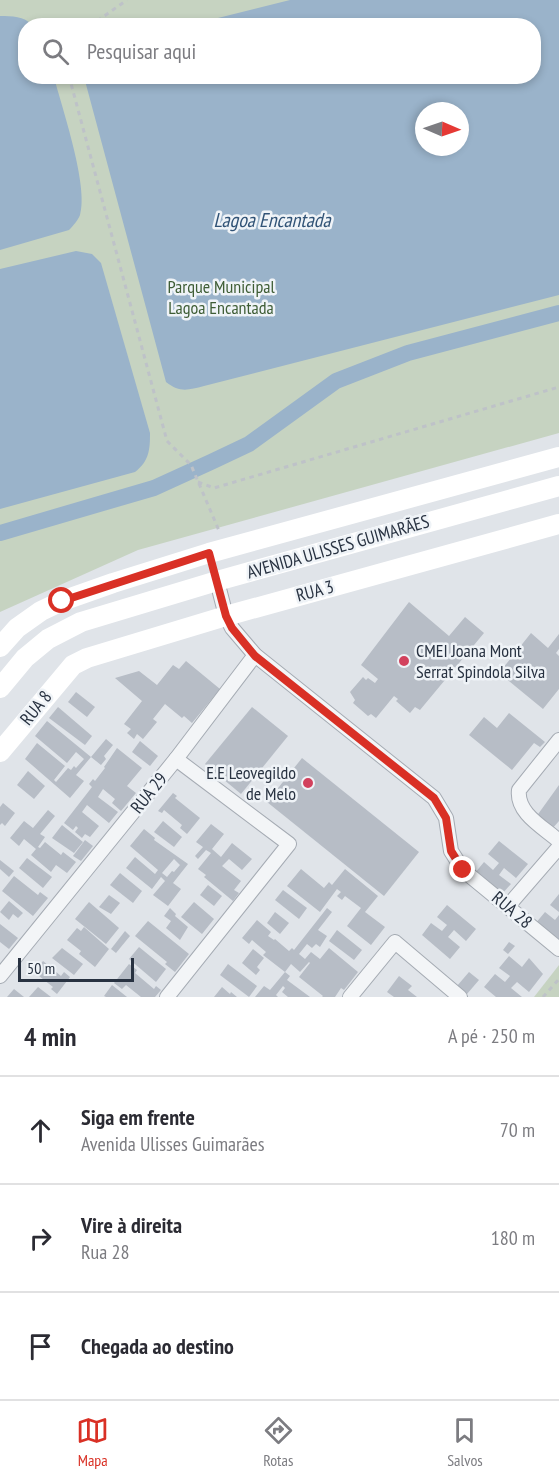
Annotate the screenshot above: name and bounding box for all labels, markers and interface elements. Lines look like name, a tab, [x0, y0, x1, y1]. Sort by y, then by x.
search box	[18, 18, 541, 84]
icon: search	[39, 35, 72, 68]
text: Pesquisar aqui	[87, 37, 196, 65]
north arrow	[415, 102, 469, 156]
water label: Lagoa Encantada	[214, 207, 331, 233]
park label: Parque Municipal Lagoa Encantada	[167, 275, 275, 319]
street label: AVENIDA ULISSES GUIMARÃES	[244, 509, 432, 584]
street label: RUA 3	[294, 575, 336, 607]
route start	[48, 587, 74, 613]
place label: CMEI Joana Mont Serrat Spindola Silva	[416, 639, 545, 683]
marker: CMEI Joana Mont Serrat Spindola Silva	[397, 654, 411, 668]
street label: RUA 8	[15, 686, 56, 730]
place label: E.E Leovegildo de Melo	[206, 761, 296, 805]
street label: RUA 29	[125, 768, 172, 818]
marker: E.E Leovegildo de Melo	[301, 776, 315, 790]
route end	[449, 856, 475, 882]
street label: RUA 28	[487, 886, 537, 933]
scale bar	[18, 955, 134, 982]
text: 50 m	[27, 958, 55, 978]
text: 4 min	[24, 1020, 77, 1053]
text: A pé · 250 m	[448, 1023, 535, 1049]
text: Siga em frente	[81, 1103, 195, 1131]
icon: ahead	[24, 1114, 57, 1147]
text: 70 m	[500, 1117, 535, 1143]
text: Avenida Ulisses Guimarães	[81, 1131, 264, 1157]
text: Vire à direita	[81, 1211, 182, 1239]
icon: right	[24, 1222, 57, 1255]
text: 180 m	[491, 1225, 535, 1251]
text: Rua 28	[81, 1239, 130, 1265]
icon: arrive	[24, 1330, 57, 1363]
text: Chegada ao destino	[81, 1332, 234, 1360]
tab: Mapa	[76, 1414, 109, 1470]
tab: Rotas	[262, 1414, 295, 1470]
tab: Salvos	[447, 1414, 483, 1470]

